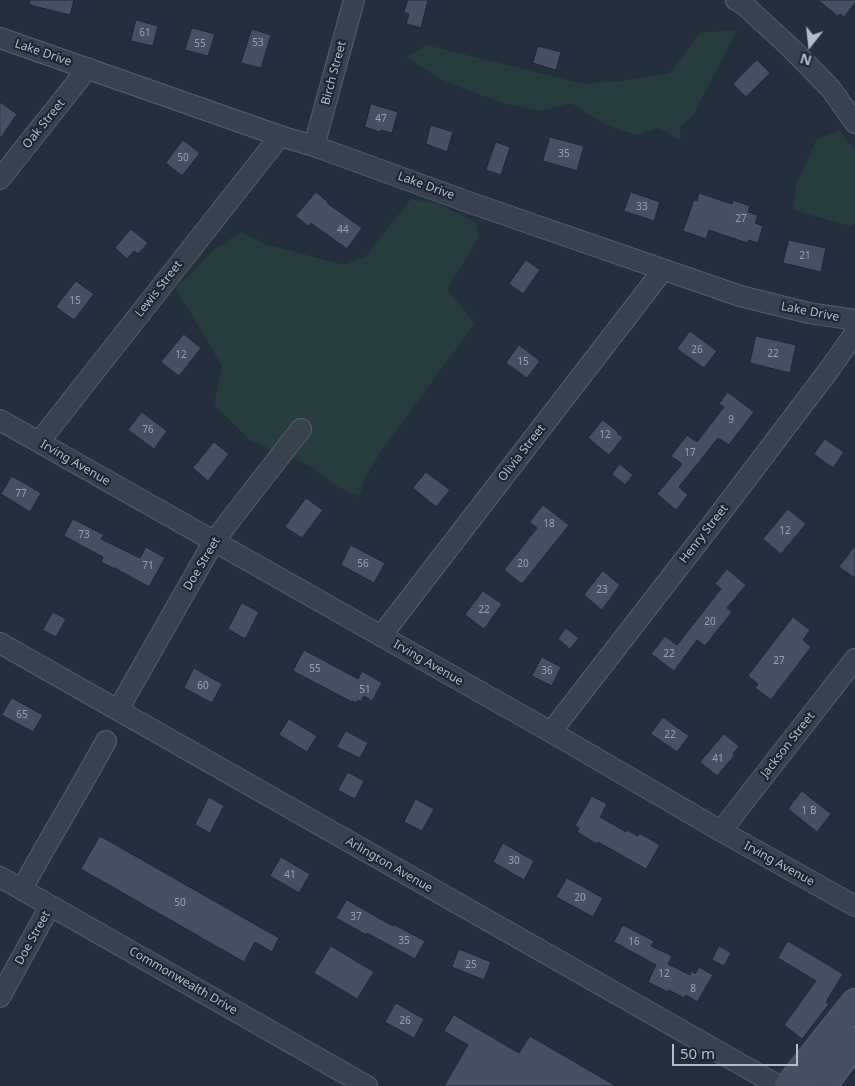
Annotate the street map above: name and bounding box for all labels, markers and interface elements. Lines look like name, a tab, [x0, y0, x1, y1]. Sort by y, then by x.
north arrow	[785, 20, 835, 70]
house number: 61	[139, 27, 151, 39]
street label: Lake Drive	[13, 37, 73, 69]
house number: 53	[252, 37, 264, 49]
house number: 55	[194, 38, 206, 50]
street label: Birch Street	[319, 40, 349, 106]
text: N	[798, 49, 814, 71]
street label: Oak Street	[20, 96, 68, 152]
house number: 47	[375, 113, 387, 125]
house number: 35	[558, 148, 570, 160]
house number: 50	[177, 152, 189, 164]
street label: Lake Drive	[396, 169, 456, 203]
house number: 33	[636, 201, 648, 213]
house number: 27	[735, 213, 747, 225]
house number: 44	[337, 224, 349, 236]
house number: 21	[799, 250, 811, 262]
street label: Lewis Street	[132, 258, 186, 320]
house number: 15	[69, 295, 81, 307]
street label: Lake Drive	[780, 299, 840, 325]
house number: 26	[691, 344, 703, 356]
house number: 22	[767, 348, 779, 360]
house number: 12	[175, 349, 187, 361]
house number: 15	[517, 356, 529, 368]
house number: 9	[728, 414, 734, 426]
street label: Olivia Street	[495, 422, 549, 484]
house number: 76	[142, 424, 154, 436]
house number: 12	[599, 429, 611, 441]
street label: Irving Avenue	[38, 437, 112, 489]
house number: 17	[684, 447, 696, 459]
house number: 77	[15, 488, 27, 500]
street label: Henry Street	[677, 502, 731, 566]
house number: 18	[543, 518, 555, 530]
house number: 12	[779, 525, 791, 537]
house number: 73	[78, 529, 90, 541]
street label: Doe Street	[181, 535, 223, 593]
house number: 56	[357, 558, 369, 570]
house number: 20	[517, 558, 529, 570]
house number: 71	[142, 560, 154, 572]
house number: 23	[596, 584, 608, 596]
house number: 22	[478, 604, 490, 616]
house number: 20	[704, 616, 716, 628]
street label: Irving Avenue	[391, 637, 465, 689]
house number: 22	[663, 648, 675, 660]
house number: 27	[773, 655, 785, 667]
house number: 55	[309, 663, 321, 675]
house number: 36	[541, 665, 553, 677]
house number: 60	[197, 680, 209, 692]
house number: 51	[359, 684, 371, 696]
house number: 65	[16, 709, 28, 721]
street label: Jackson Street	[758, 709, 818, 781]
house number: 22	[664, 729, 676, 741]
house number: 41	[712, 753, 724, 765]
house number: 1 B	[802, 805, 816, 817]
street label: Arlington Avenue	[343, 834, 435, 896]
street label: Irving Avenue	[741, 839, 817, 889]
house number: 30	[508, 855, 520, 867]
house number: 41	[284, 869, 296, 881]
house number: 20	[574, 892, 586, 904]
house number: 50	[174, 897, 186, 909]
street label: Doe Street	[12, 909, 54, 967]
house number: 37	[350, 911, 362, 923]
house number: 35	[398, 935, 410, 947]
house number: 16	[628, 936, 640, 948]
street label: Commonwealth Drive	[126, 944, 240, 1018]
house number: 25	[465, 959, 477, 971]
house number: 12	[658, 968, 670, 980]
house number: 8	[690, 983, 696, 995]
house number: 26	[399, 1015, 411, 1027]
scale bar	[675, 1034, 801, 1066]
text: 50 m	[680, 1043, 715, 1063]

